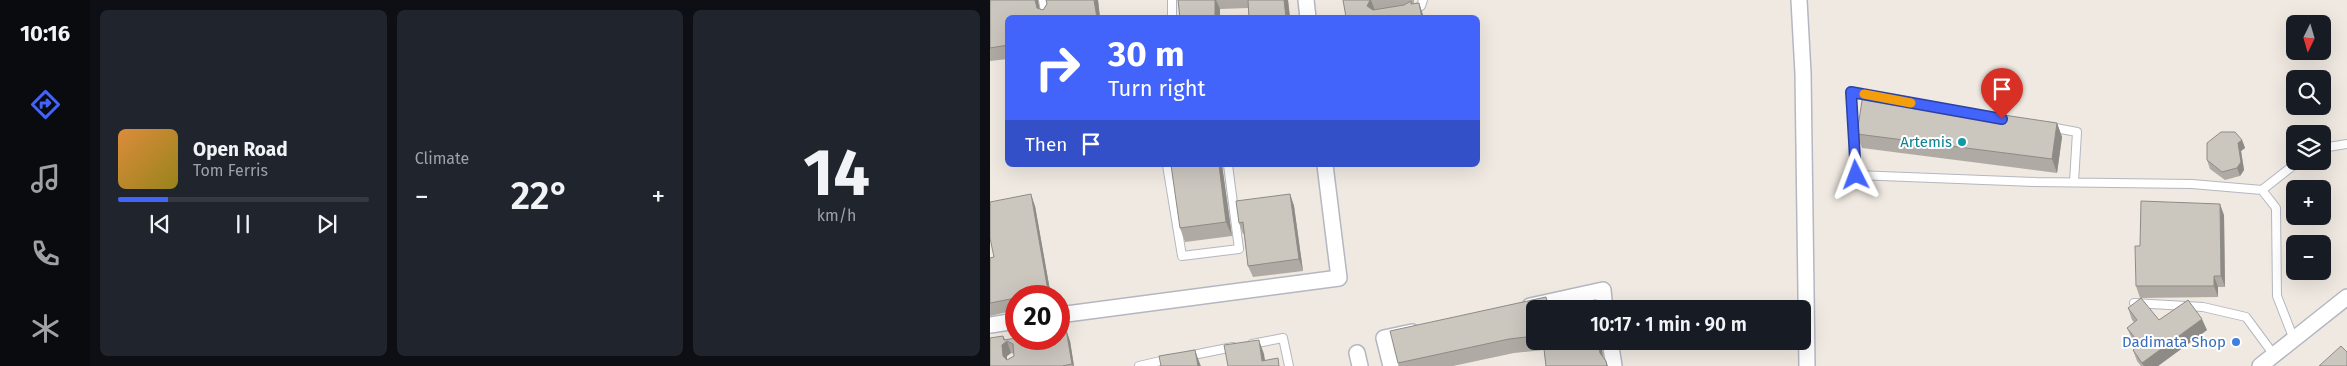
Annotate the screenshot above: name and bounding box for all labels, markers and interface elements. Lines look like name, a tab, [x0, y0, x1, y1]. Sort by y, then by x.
north arrow	[2286, 15, 2331, 60]
map controls	[2286, 15, 2331, 280]
text: 10:16	[20, 20, 70, 47]
text: 30 m	[1108, 33, 1185, 75]
icon: right	[1025, 35, 1090, 100]
pin	[1981, 68, 2023, 119]
button: search	[2286, 70, 2331, 115]
text: Turn right	[1108, 75, 1205, 102]
icon: arrive	[1988, 75, 2016, 103]
icon: directions	[28, 87, 63, 122]
button: layers	[2286, 125, 2331, 170]
icon: arrive	[1077, 130, 1105, 158]
text: Then	[1025, 133, 1067, 156]
place label: Artemis	[1900, 133, 1952, 151]
text: 14	[803, 134, 870, 212]
marker: Artemis	[1956, 136, 1968, 148]
text: Open Road	[193, 138, 288, 161]
position arrow	[1829, 148, 1881, 200]
text: Climate	[415, 149, 469, 168]
icon: music	[28, 161, 63, 196]
text: Tom Ferris	[193, 161, 268, 180]
text: 22°	[511, 173, 569, 219]
text: −	[415, 180, 429, 213]
text: +	[651, 180, 665, 213]
button: +	[2286, 180, 2331, 225]
text: km/h	[817, 206, 856, 225]
icon: previous	[146, 210, 174, 238]
icon: pause	[229, 210, 257, 238]
icon: next	[313, 210, 341, 238]
button: −	[2286, 235, 2331, 280]
icon: phone	[28, 236, 63, 271]
speed limit sign: 20	[1005, 285, 1070, 350]
icon: climate	[28, 311, 63, 346]
text: 10:17 · 1 min · 90 m	[1590, 313, 1747, 336]
place label: Dadimata Shop	[2122, 333, 2226, 351]
marker: Dadimata Shop	[2230, 336, 2242, 348]

